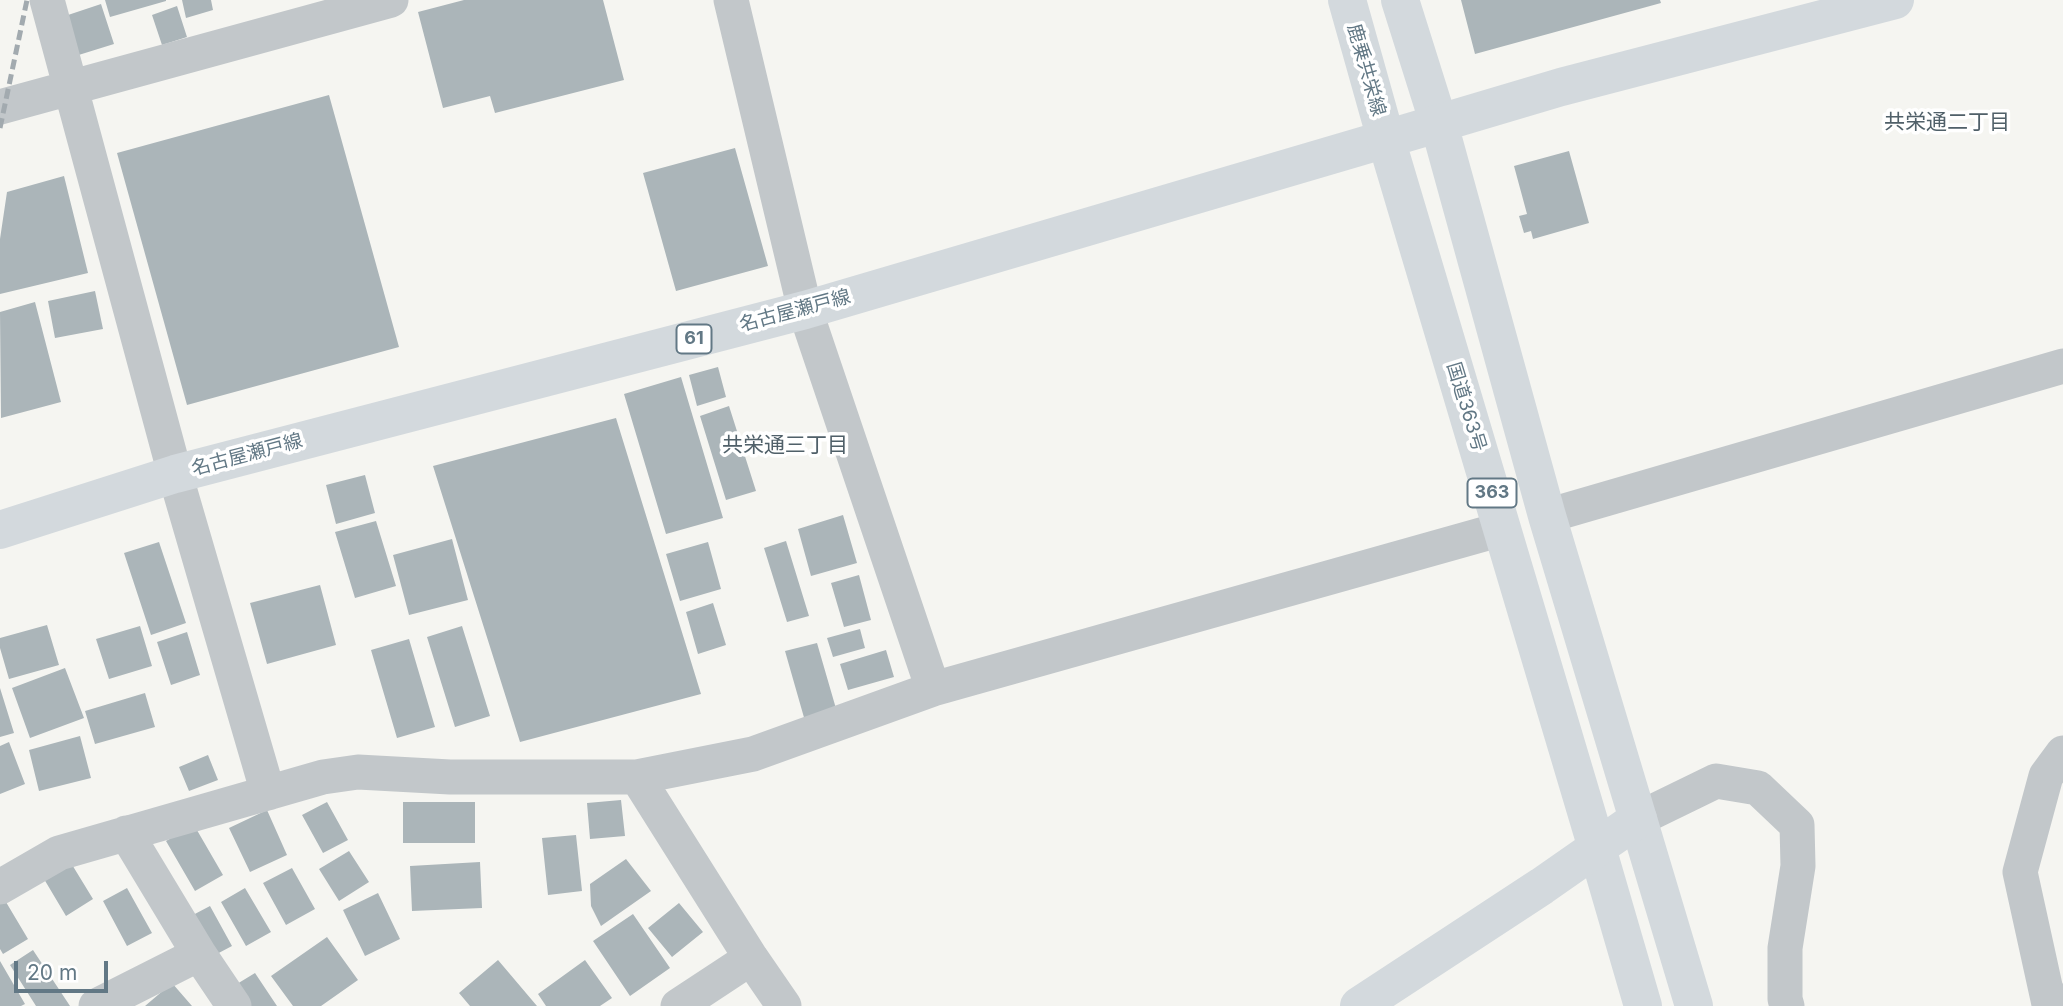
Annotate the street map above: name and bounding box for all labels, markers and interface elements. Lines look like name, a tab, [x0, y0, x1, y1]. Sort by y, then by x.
street label: 鹿乗共栄線	[1342, 21, 1390, 119]
district label: 共栄通二丁目	[1884, 110, 2010, 136]
street label: 名古屋瀬戸線	[737, 285, 853, 337]
road number: 61	[676, 324, 712, 354]
street label: 国道363号	[1442, 360, 1490, 454]
street label: 名古屋瀬戸線	[189, 429, 305, 481]
district label: 共栄通三丁目	[722, 433, 848, 459]
road number: 363	[1468, 478, 1516, 508]
scale bar	[18, 946, 112, 990]
text: 20 m	[27, 960, 77, 985]

